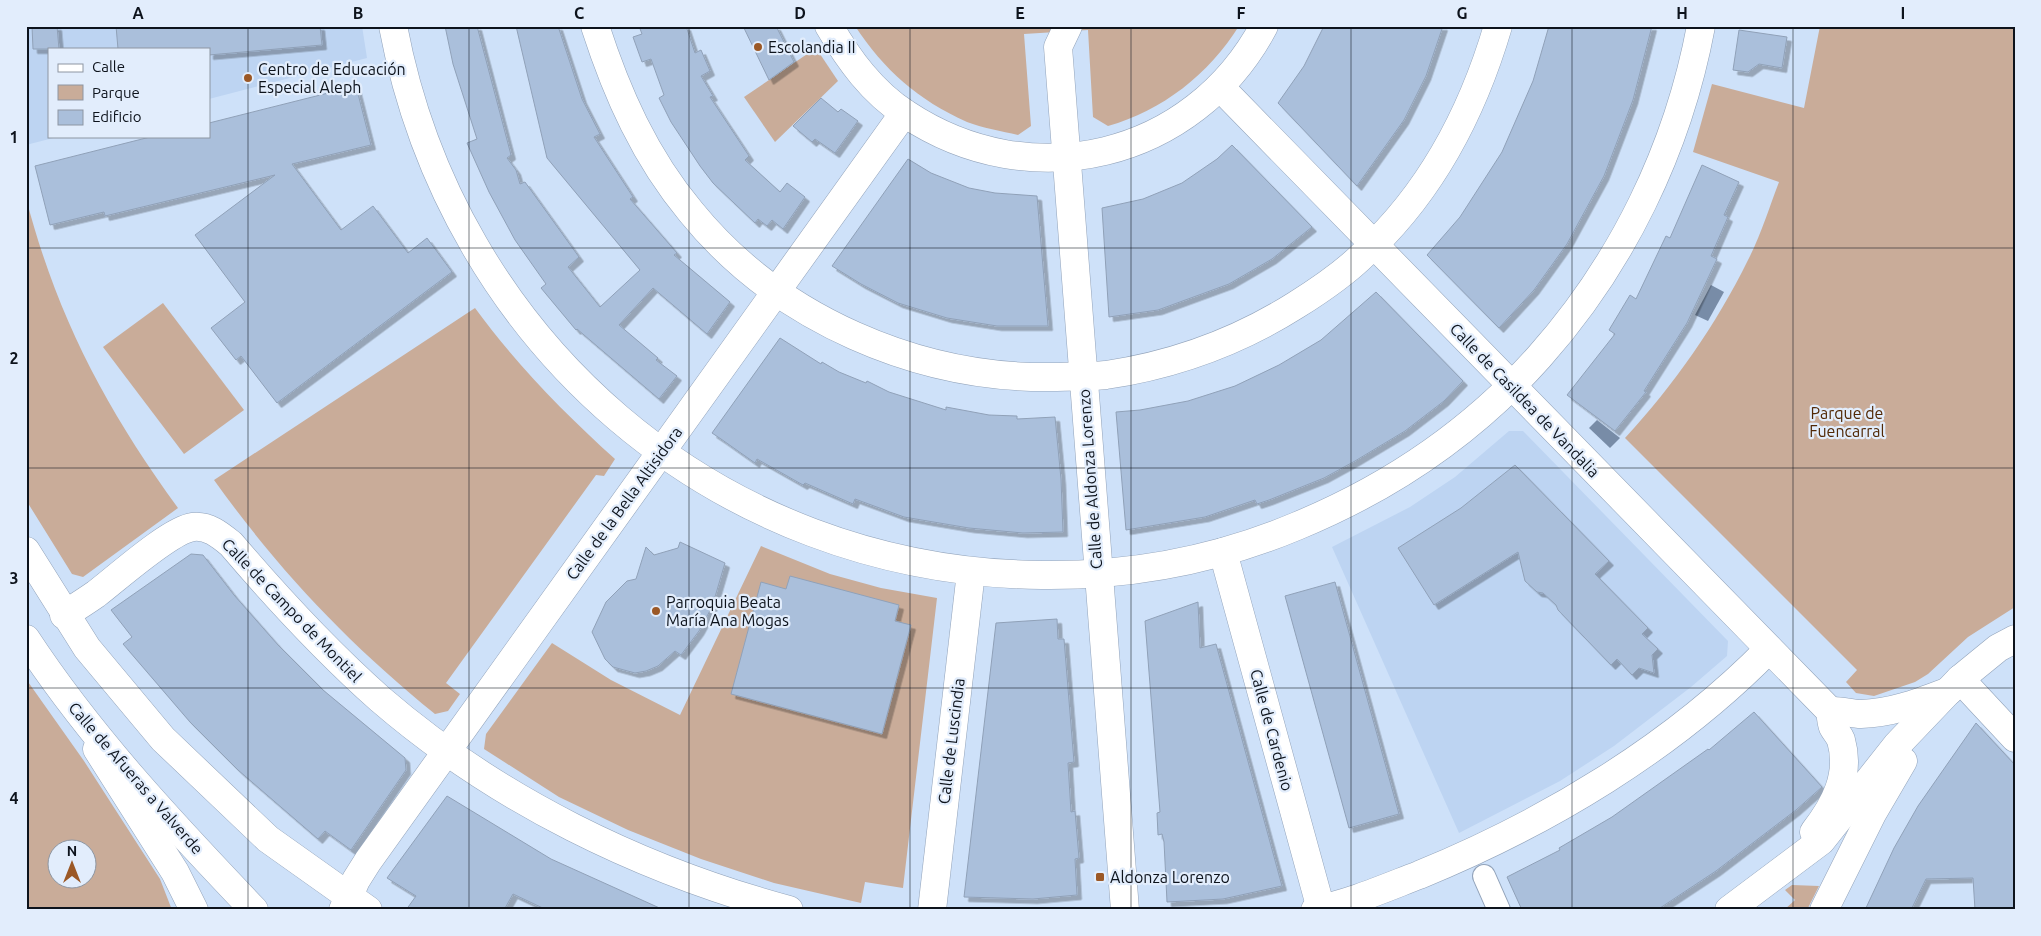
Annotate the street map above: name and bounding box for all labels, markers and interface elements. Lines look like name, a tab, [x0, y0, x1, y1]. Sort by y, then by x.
text: A	[132, 4, 144, 22]
text: B	[353, 4, 363, 22]
text: C	[574, 4, 584, 22]
text: D	[794, 4, 806, 22]
text: E	[1015, 4, 1025, 22]
text: F	[1237, 4, 1246, 22]
text: G	[1456, 4, 1468, 22]
text: H	[1676, 4, 1688, 22]
text: I	[1901, 4, 1905, 22]
place label: Escolandia II	[768, 38, 856, 56]
marker: Escolandia II	[752, 41, 764, 53]
legend	[48, 48, 210, 138]
text: Calle	[92, 58, 125, 75]
place label: Centro de Educación Especial Aleph	[258, 60, 406, 96]
marker: Centro de Educación Especial Aleph	[242, 72, 254, 84]
text: Parque	[92, 84, 140, 101]
text: Edificio	[92, 108, 141, 125]
text: 1	[9, 128, 19, 146]
street label: Calle de Casildea de Vandalia	[1447, 319, 1603, 481]
text: 2	[9, 349, 19, 367]
street label: Calle de Aldonza Lorenzo	[1075, 388, 1105, 570]
park label: Parque de Fuencarral	[1809, 404, 1885, 440]
street label: Calle de la Bella Altisidora	[562, 423, 686, 583]
street label: Calle de Campo de Montiel	[219, 535, 365, 685]
text: 3	[9, 569, 19, 587]
place label: Parroquia Beata María Ana Mogas	[666, 593, 789, 629]
marker: Parroquia Beata María Ana Mogas	[650, 605, 662, 617]
street label: Calle de Cardenio	[1247, 667, 1297, 793]
street label: Calle de Luscindia	[934, 677, 968, 805]
street label: Calle de Afueras a Valverde	[65, 698, 207, 858]
text: 4	[9, 789, 19, 807]
north arrow	[48, 838, 98, 888]
text: N	[67, 843, 77, 859]
place label: Aldonza Lorenzo	[1110, 868, 1230, 886]
marker: Aldonza Lorenzo	[1094, 871, 1106, 883]

